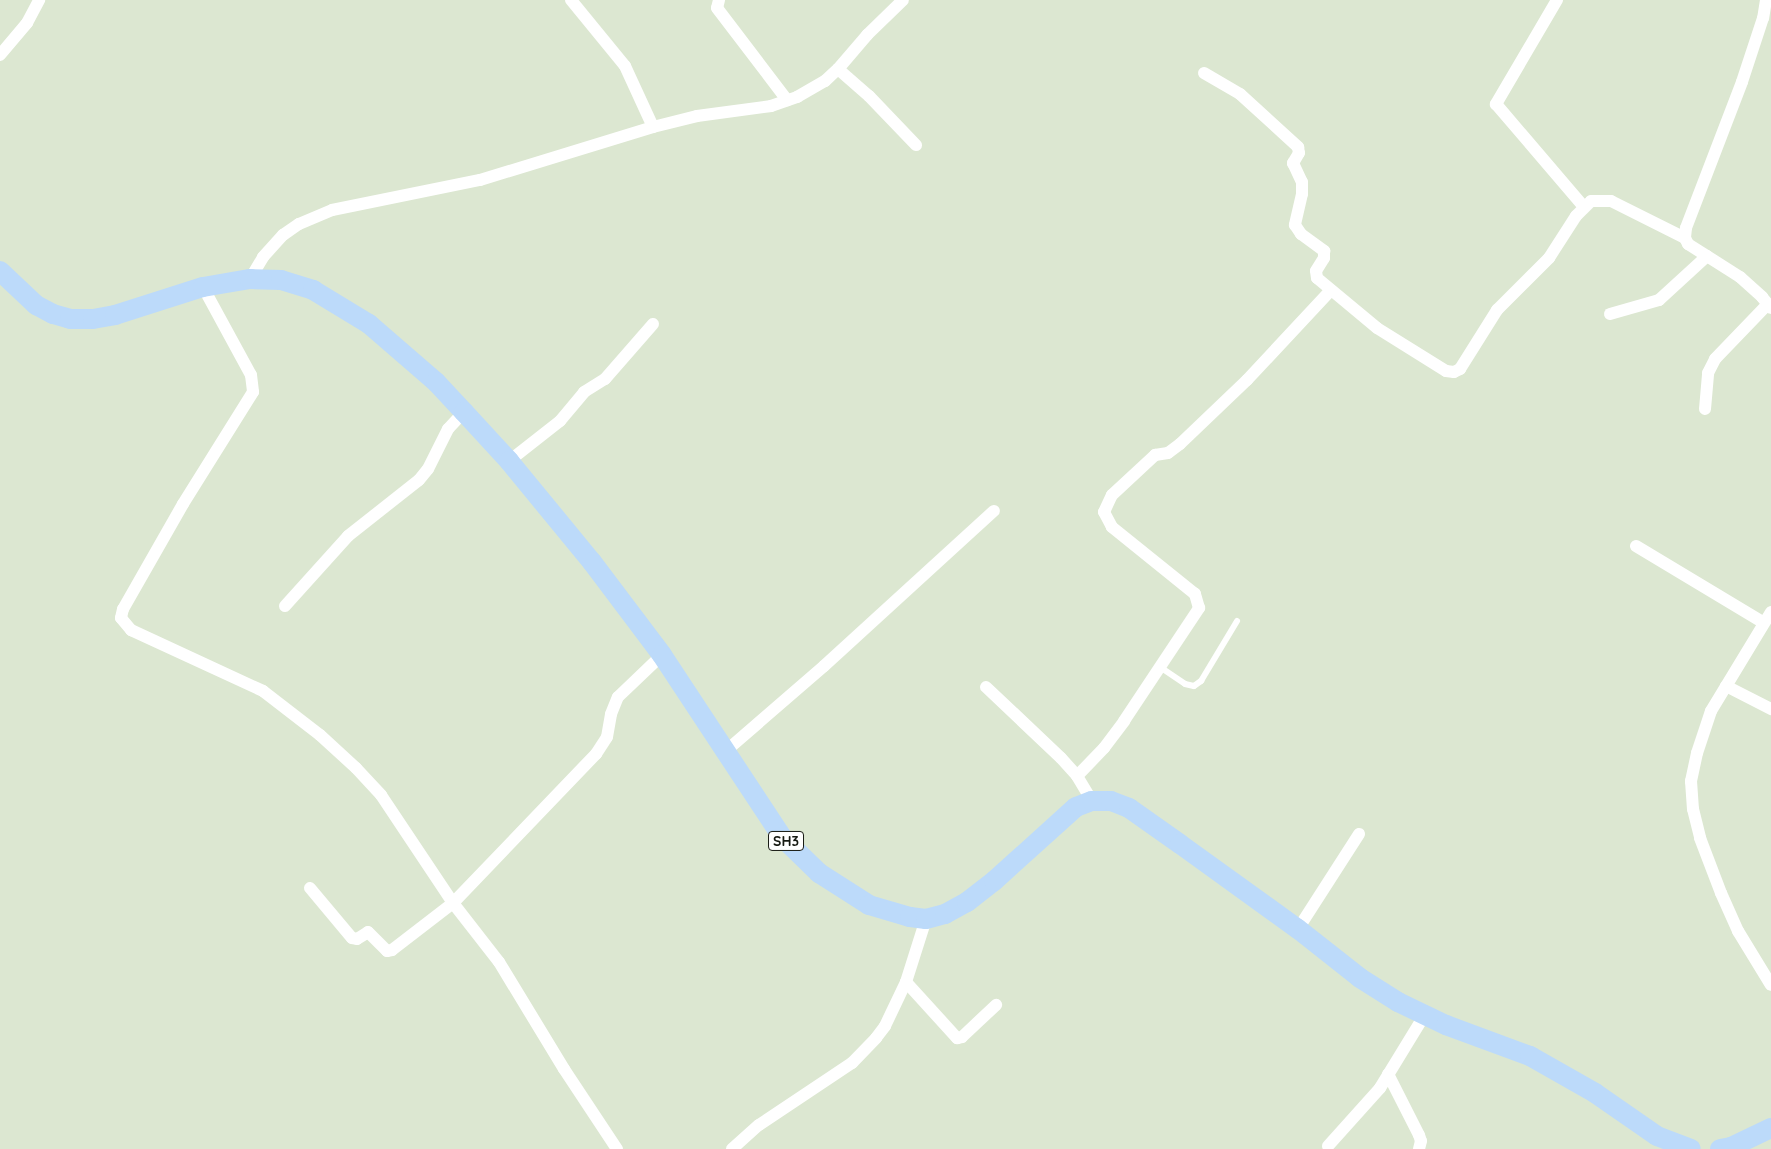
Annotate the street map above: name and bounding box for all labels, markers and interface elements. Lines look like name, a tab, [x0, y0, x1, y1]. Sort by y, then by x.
road number: SH3	[767, 829, 805, 852]

